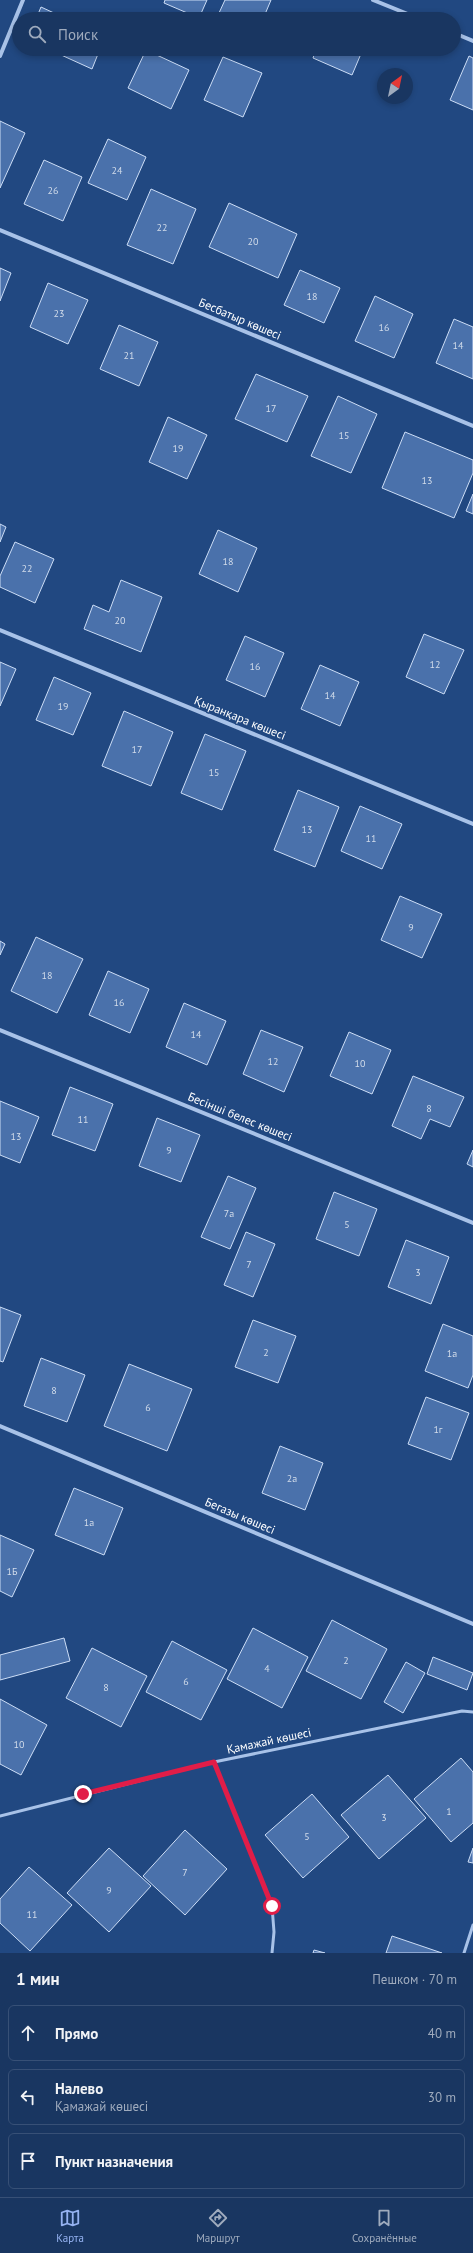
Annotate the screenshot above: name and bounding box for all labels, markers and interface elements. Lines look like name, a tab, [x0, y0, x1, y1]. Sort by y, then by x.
search box	[12, 12, 461, 56]
icon: search	[26, 23, 48, 45]
text: Поиск	[58, 25, 98, 44]
north arrow	[377, 68, 413, 104]
house number: 24	[112, 164, 123, 177]
house number: 26	[48, 184, 58, 197]
house number: 22	[157, 221, 167, 234]
house number: 20	[248, 235, 259, 248]
house number: 18	[307, 290, 317, 303]
street label: Бесбатыр көшесі	[197, 294, 284, 343]
house number: 23	[54, 307, 64, 320]
house number: 16	[379, 321, 389, 334]
house number: 14	[453, 339, 464, 352]
house number: 21	[124, 349, 134, 362]
house number: 17	[266, 402, 276, 415]
house number: 15	[339, 429, 349, 442]
house number: 19	[173, 442, 183, 455]
house number: 13	[422, 474, 432, 487]
house number: 18	[223, 555, 233, 568]
house number: 22	[22, 562, 32, 575]
house number: 20	[115, 614, 126, 627]
house number: 12	[430, 658, 440, 671]
house number: 16	[250, 660, 260, 673]
house number: 14	[325, 689, 336, 702]
street label: Қыранқара көшесі	[192, 692, 288, 743]
house number: 19	[58, 700, 68, 713]
house number: 17	[132, 743, 142, 756]
house number: 15	[209, 766, 219, 779]
house number: 13	[302, 823, 312, 836]
house number: 11	[366, 832, 376, 845]
house number: 9	[408, 921, 414, 934]
house number: 18	[42, 969, 52, 982]
house number: 16	[114, 996, 124, 1009]
house number: 14	[191, 1028, 202, 1041]
house number: 12	[268, 1055, 278, 1068]
house number: 10	[355, 1057, 366, 1070]
street label: Бесінші белес көшесі	[186, 1089, 295, 1144]
house number: 8	[426, 1102, 432, 1115]
house number: 11	[78, 1113, 88, 1126]
house number: 13	[11, 1130, 21, 1143]
house number: 9	[166, 1144, 172, 1157]
house number: 7а	[224, 1207, 234, 1220]
house number: 5	[344, 1218, 350, 1231]
house number: 7	[246, 1258, 252, 1271]
house number: 3	[415, 1266, 421, 1279]
house number: 2	[263, 1346, 269, 1359]
house number: 1а	[447, 1347, 457, 1360]
house number: 8	[51, 1384, 57, 1397]
house number: 6	[145, 1401, 151, 1414]
house number: 1г	[433, 1423, 443, 1436]
house number: 2а	[287, 1472, 297, 1485]
street label: Бегазы көшесі	[203, 1494, 278, 1537]
house number: 1а	[84, 1516, 94, 1529]
house number: 1Б	[7, 1565, 18, 1578]
house number: 2	[343, 1654, 349, 1667]
house number: 4	[264, 1662, 270, 1675]
house number: 6	[183, 1675, 189, 1688]
house number: 8	[103, 1681, 109, 1694]
street label: Қамажай көшесі	[225, 1724, 313, 1757]
house number: 10	[14, 1738, 25, 1751]
route end	[74, 1785, 92, 1803]
house number: 1	[446, 1805, 452, 1818]
house number: 3	[381, 1811, 387, 1824]
house number: 5	[304, 1830, 310, 1843]
house number: 7	[182, 1866, 188, 1879]
house number: 9	[106, 1884, 112, 1897]
route start	[263, 1897, 281, 1915]
house number: 11	[27, 1908, 37, 1921]
text: 1 мин	[16, 1968, 60, 1990]
text: Пешком · 70 m	[372, 1971, 457, 1988]
icon: ahead	[17, 2022, 39, 2044]
text: Прямо	[55, 2024, 98, 2043]
text: 40 m	[428, 2025, 456, 2042]
text: Налево	[55, 2079, 103, 2098]
icon: left	[17, 2086, 39, 2108]
text: 30 m	[428, 2089, 456, 2106]
text: Қамажай көшесі	[55, 2098, 148, 2115]
icon: arrive	[17, 2150, 39, 2172]
text: Пункт назначения	[55, 2152, 173, 2171]
tab: Карта	[56, 2207, 84, 2245]
tab: Маршрут	[196, 2207, 240, 2245]
tab: Сохранённые	[352, 2207, 417, 2245]

